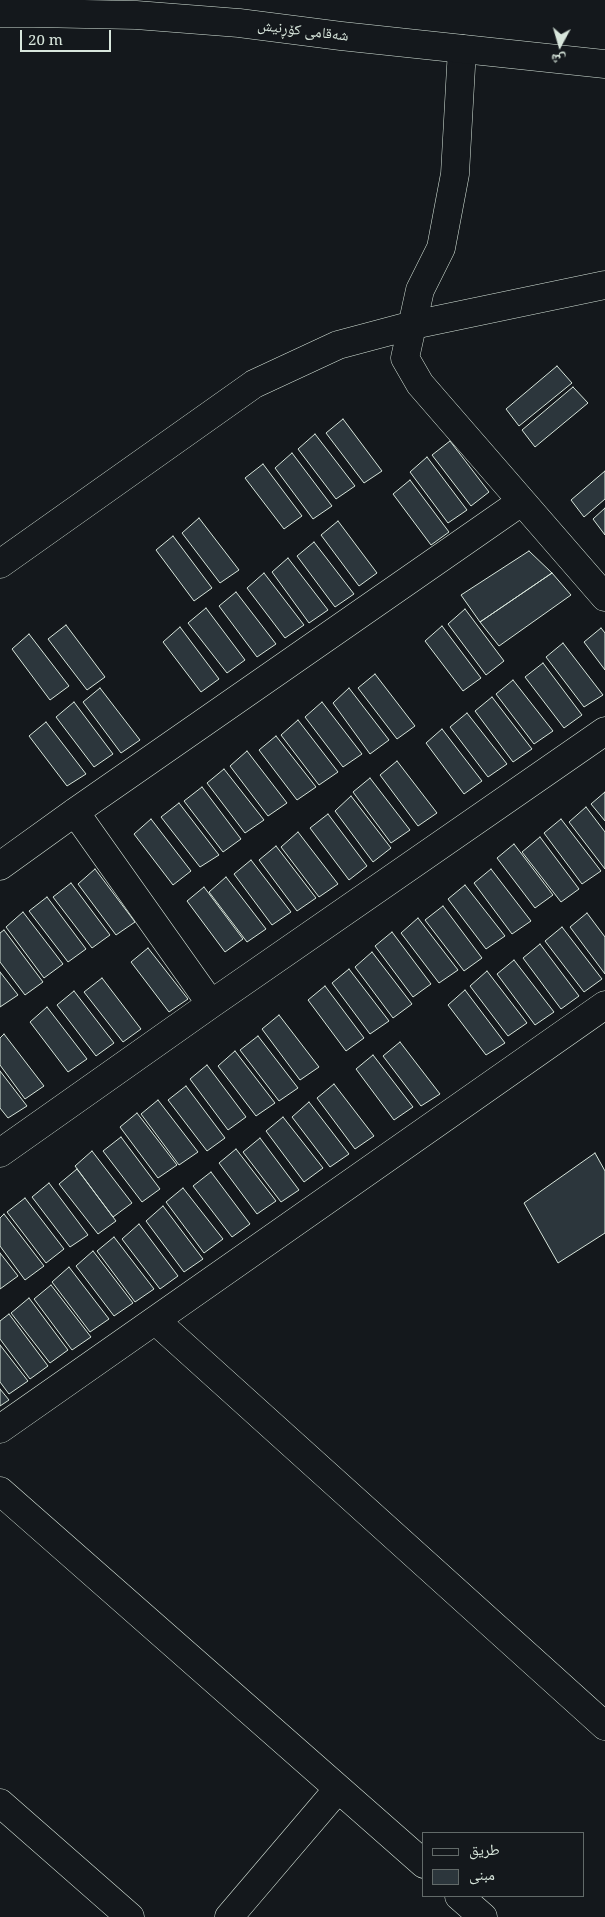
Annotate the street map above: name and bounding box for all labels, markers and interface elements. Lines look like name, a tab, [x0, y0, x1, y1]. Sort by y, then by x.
street label: شەقامی کۆڕنیش	[256, 16, 350, 46]
scale bar	[22, 20, 114, 52]
north arrow	[535, 20, 585, 70]
text: 20 m	[28, 29, 63, 49]
text: ش	[550, 50, 567, 71]
legend	[422, 1832, 585, 1897]
text: طريق	[469, 1839, 500, 1859]
text: مبنى	[469, 1864, 495, 1884]

